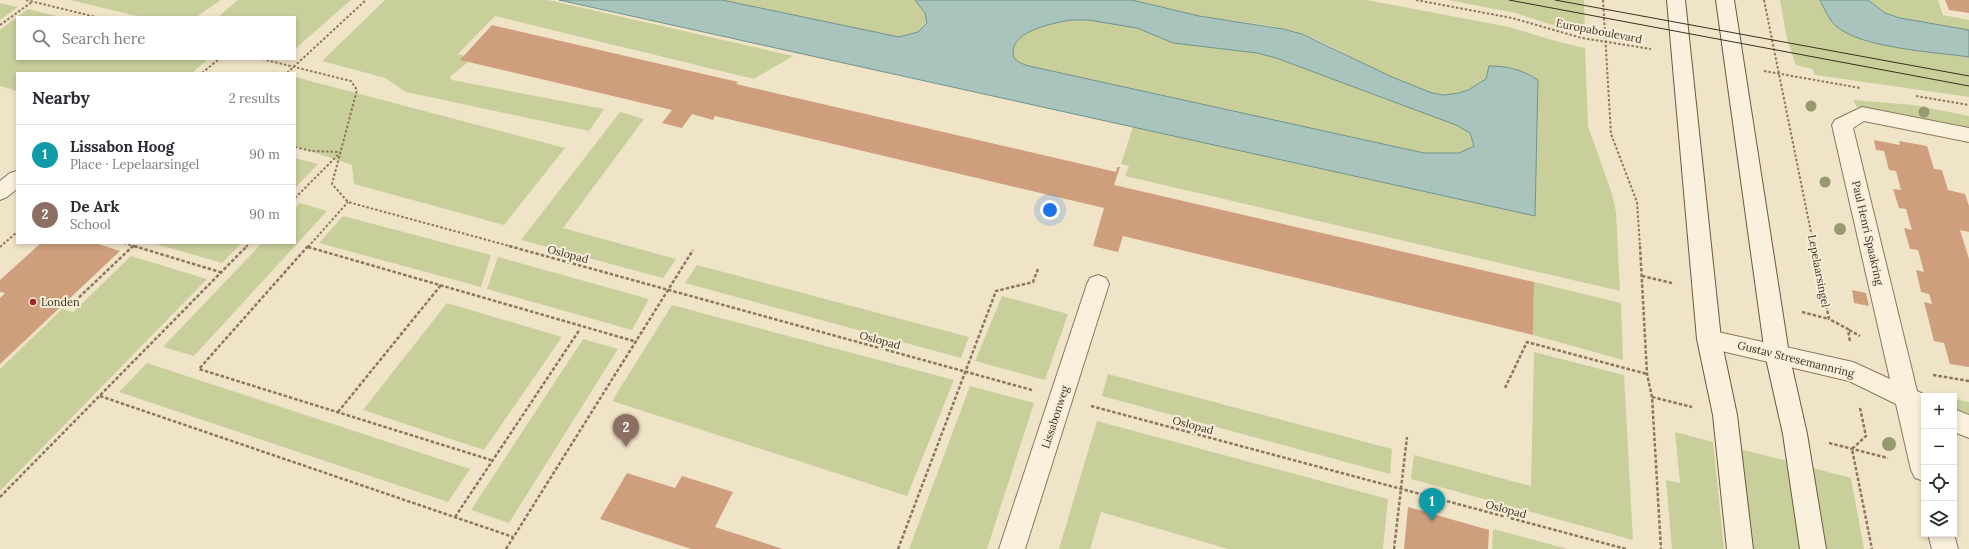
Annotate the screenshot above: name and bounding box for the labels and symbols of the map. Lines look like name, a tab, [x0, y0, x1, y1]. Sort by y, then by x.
street label: Europaboulevard	[1555, 16, 1644, 46]
street label: Paul Henri Spaakring	[1849, 179, 1887, 288]
your location	[1040, 200, 1060, 220]
street label: Lepelaarsingel	[1805, 233, 1833, 309]
street label: Oslopad	[546, 242, 591, 266]
place label: Londen	[41, 295, 80, 309]
marker: Londen	[28, 297, 38, 307]
street label: Oslopad	[858, 328, 903, 352]
street label: Gustav Stresemannring	[1736, 338, 1857, 381]
street label: Lissabonweg	[1038, 383, 1072, 450]
street label: Oslopad	[1171, 413, 1216, 437]
pin: 2	[613, 414, 639, 447]
pin: 1	[1419, 488, 1445, 521]
street label: Oslopad	[1484, 497, 1529, 521]

